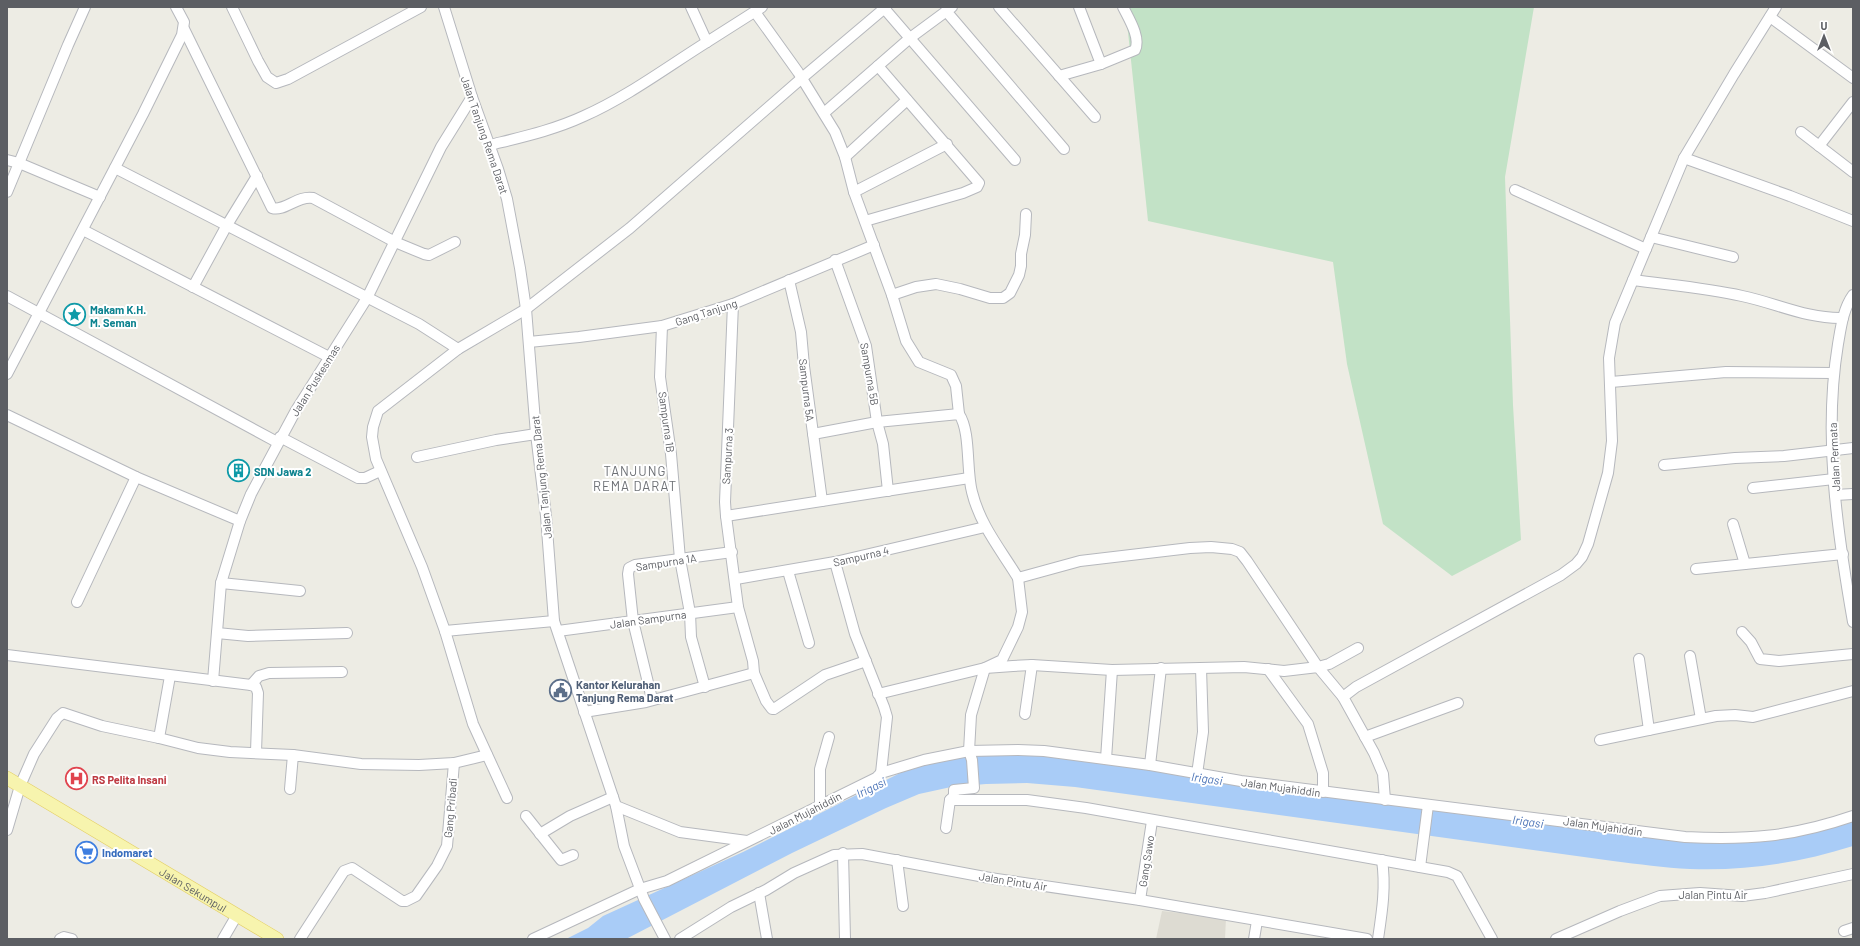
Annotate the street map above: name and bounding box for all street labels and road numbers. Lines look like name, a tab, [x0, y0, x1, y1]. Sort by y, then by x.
street label: Jalan Tanjung Rema Darat	[459, 74, 511, 196]
street label: Gang Tanjung	[673, 296, 739, 328]
street label: Jalan Puskesmas	[288, 342, 342, 418]
street label: Sampurna 5B	[858, 342, 882, 406]
street label: Sampurna 5A	[797, 358, 817, 422]
street label: Sampurna 1B	[656, 391, 678, 453]
street label: Jalan Tanjung Rema Darat	[528, 415, 554, 539]
street label: Jalan Permata	[1826, 422, 1842, 492]
street label: Sampurna 3	[719, 427, 735, 485]
street label: Sampurna 4	[832, 543, 890, 569]
street label: Sampurna 1A	[635, 551, 698, 573]
street label: Jalan Sampurna	[609, 607, 687, 631]
street label: Jalan Mujahiddin	[1241, 775, 1321, 799]
street label: Gang Pribadi	[441, 777, 459, 838]
street label: Jalan Mujahiddin	[766, 789, 844, 837]
street label: Jalan Mujahiddin	[1563, 814, 1643, 838]
street label: Gang Sawo	[1136, 834, 1156, 888]
street label: Jalan Sekumpul	[158, 864, 229, 914]
street label: Jalan Pintu Air	[978, 869, 1048, 893]
street label: Jalan Pintu Air	[1678, 888, 1748, 901]

